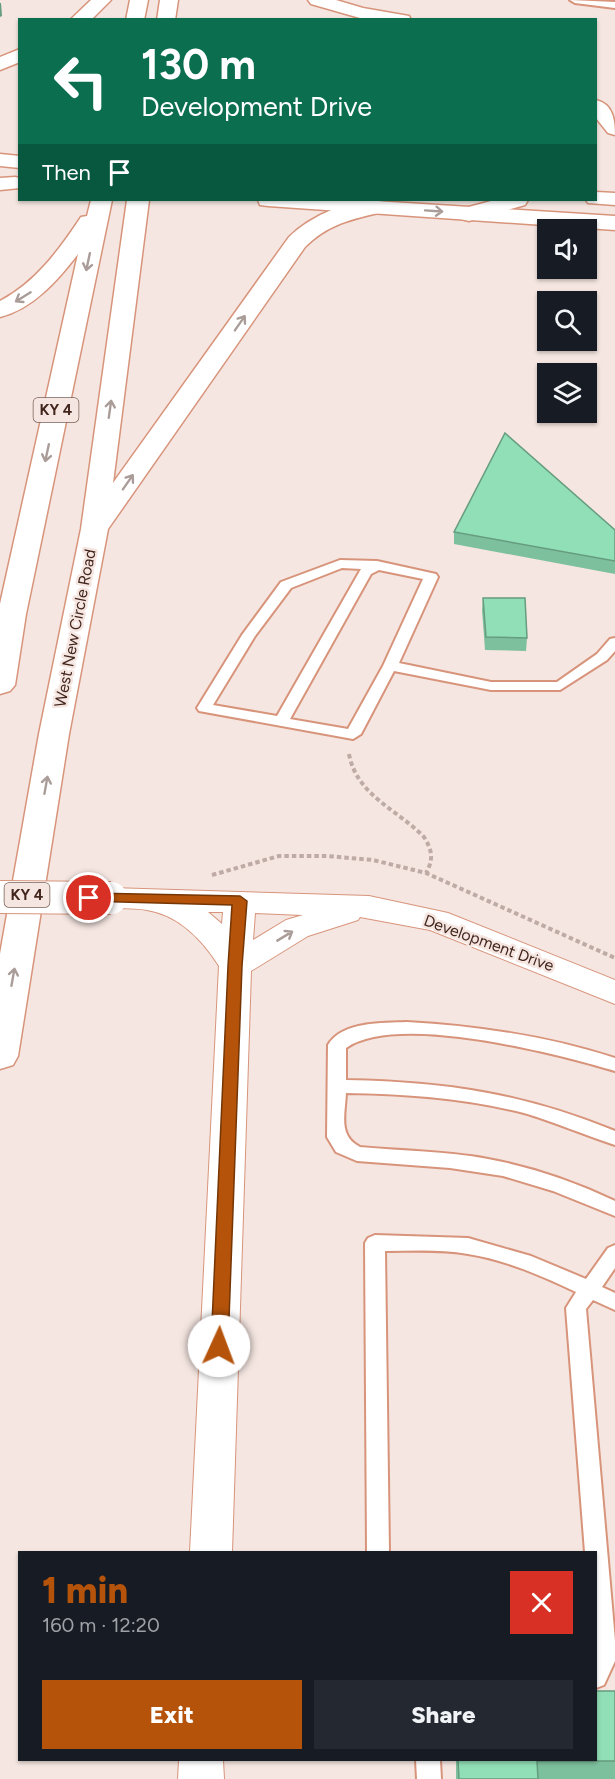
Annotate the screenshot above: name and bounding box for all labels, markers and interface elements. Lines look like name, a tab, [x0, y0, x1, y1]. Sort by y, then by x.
text: 130 m	[141, 39, 256, 90]
icon: left	[42, 42, 120, 120]
text: Development Drive	[141, 90, 372, 123]
icon: arrive	[103, 156, 136, 189]
text: Then	[42, 159, 91, 186]
one-way arrow	[423, 206, 443, 217]
map controls	[537, 219, 597, 423]
button: sound	[537, 219, 597, 279]
one-way arrow	[82, 252, 93, 272]
button: search	[537, 291, 597, 351]
one-way arrow	[15, 292, 32, 304]
one-way arrow	[234, 315, 246, 331]
button: layers	[537, 363, 597, 423]
road number: KY 4	[34, 398, 78, 422]
one-way arrow	[104, 400, 115, 419]
one-way arrow	[41, 443, 52, 462]
one-way arrow	[121, 474, 134, 490]
street label: West New Circle Road	[50, 547, 100, 709]
one-way arrow	[41, 776, 52, 795]
pin	[63, 872, 114, 923]
icon: arrive	[72, 881, 105, 914]
road number: KY 4	[4, 883, 50, 907]
street label: Development Drive	[421, 911, 557, 975]
one-way arrow	[276, 929, 293, 941]
one-way arrow	[8, 968, 19, 988]
position arrow	[187, 1314, 251, 1378]
text: 1 min	[42, 1569, 128, 1612]
button: close	[510, 1571, 573, 1634]
text: 160 m · 12:20	[42, 1613, 160, 1637]
button: Exit	[42, 1680, 302, 1749]
button: Share	[314, 1680, 573, 1749]

